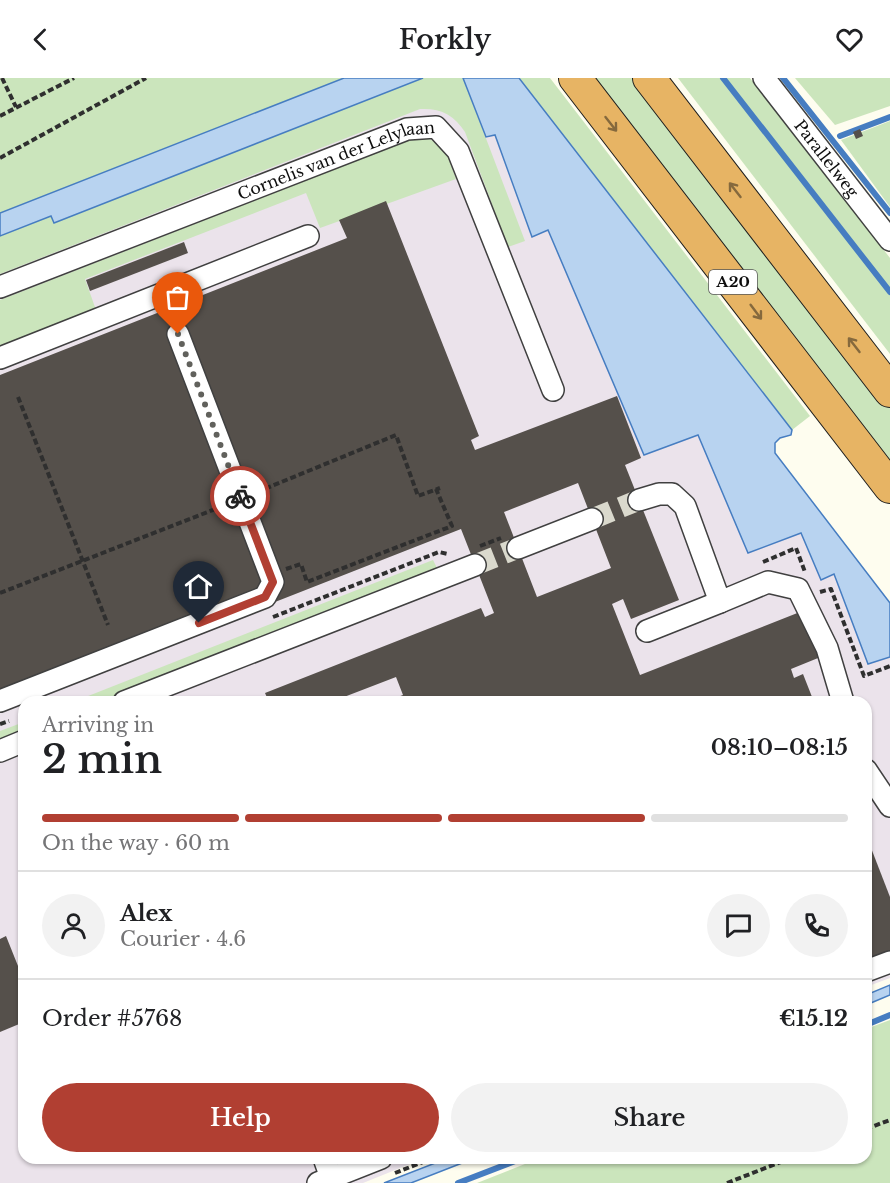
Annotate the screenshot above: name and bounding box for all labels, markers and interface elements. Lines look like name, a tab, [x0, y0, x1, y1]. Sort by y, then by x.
icon: back	[24, 23, 57, 56]
text: Forkly	[399, 23, 491, 56]
icon: heart	[833, 23, 866, 56]
one-way arrow	[605, 116, 618, 132]
street label: Parallelweg	[790, 116, 863, 202]
street label: Cornelis van der Lelylaan	[234, 117, 436, 204]
one-way arrow	[729, 182, 742, 198]
road number: A20	[709, 270, 757, 294]
pin	[152, 272, 203, 334]
icon: bag	[161, 281, 194, 314]
one-way arrow	[750, 303, 762, 319]
one-way arrow	[848, 337, 861, 353]
courier	[210, 466, 270, 526]
icon: bike	[224, 480, 257, 513]
pin	[173, 561, 224, 623]
icon: home	[182, 570, 215, 603]
text: Arriving in	[42, 713, 154, 737]
text: 08:10–08:15	[711, 734, 848, 761]
text: 2 min	[42, 735, 162, 784]
text: On the way · 60 m	[42, 831, 230, 855]
button: person	[42, 894, 105, 957]
button: chat	[707, 894, 770, 957]
button: phone	[785, 894, 848, 957]
text: Alex	[120, 900, 173, 927]
text: Courier · 4.6	[120, 927, 246, 951]
text: Order #5768	[42, 1005, 182, 1032]
text: €15.12	[779, 1005, 848, 1032]
button: Help	[42, 1083, 439, 1152]
button: Share	[451, 1083, 848, 1152]

